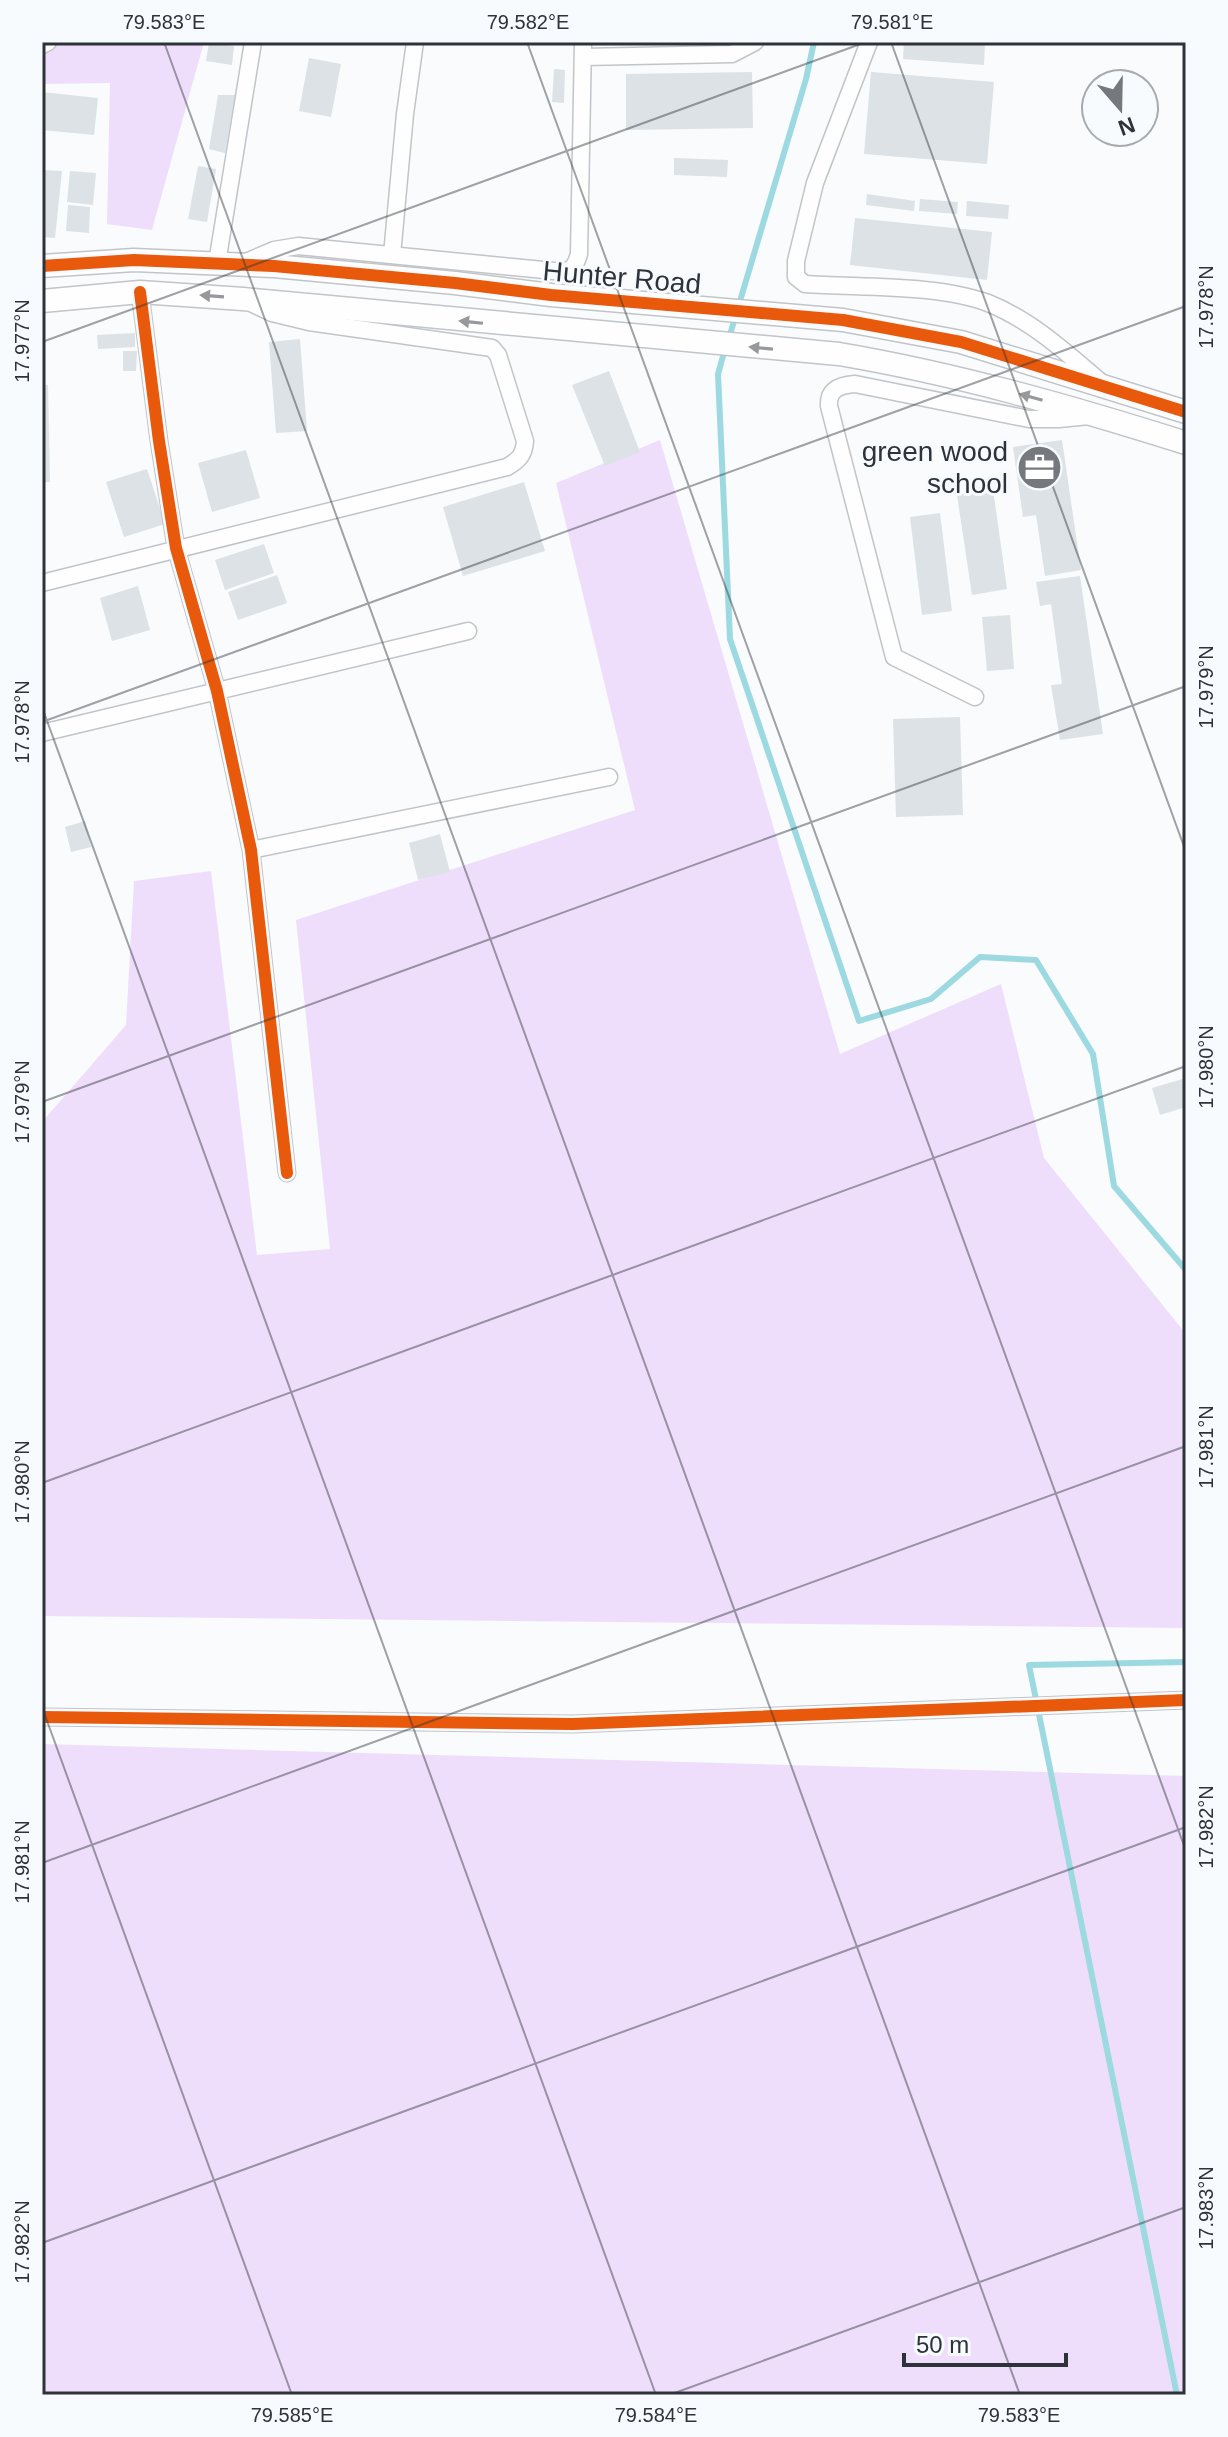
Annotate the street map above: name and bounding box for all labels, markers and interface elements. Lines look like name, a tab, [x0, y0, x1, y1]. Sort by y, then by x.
text: 79.583°E	[123, 11, 205, 33]
text: 79.582°E	[487, 11, 569, 33]
text: 79.581°E	[851, 11, 933, 33]
north arrow	[1080, 68, 1160, 148]
text: N	[1115, 112, 1138, 141]
street label: Hunter Road	[542, 255, 702, 300]
text: 17.978°N	[1195, 265, 1217, 349]
one-way arrow	[199, 290, 224, 303]
text: 17.977°N	[11, 299, 33, 383]
one-way arrow	[458, 315, 483, 328]
one-way arrow	[748, 341, 773, 354]
one-way arrow	[1018, 391, 1043, 403]
place label: green wood school	[862, 436, 1008, 499]
office icon: green wood school	[1015, 443, 1063, 491]
text: 17.979°N	[1195, 645, 1217, 729]
text: 17.978°N	[11, 680, 33, 764]
text: 17.980°N	[1195, 1025, 1217, 1109]
text: 17.979°N	[11, 1060, 33, 1144]
text: 17.981°N	[1195, 1405, 1217, 1489]
text: 17.980°N	[11, 1440, 33, 1524]
text: 17.982°N	[1195, 1785, 1217, 1869]
text: 17.981°N	[11, 1820, 33, 1904]
text: 17.983°N	[1195, 2166, 1217, 2250]
text: 17.982°N	[11, 2200, 33, 2284]
scale bar	[904, 2317, 1066, 2367]
text: 50 m	[916, 2331, 969, 2358]
text: 79.585°E	[251, 2404, 333, 2426]
text: 79.584°E	[615, 2404, 697, 2426]
text: 79.583°E	[978, 2404, 1060, 2426]

